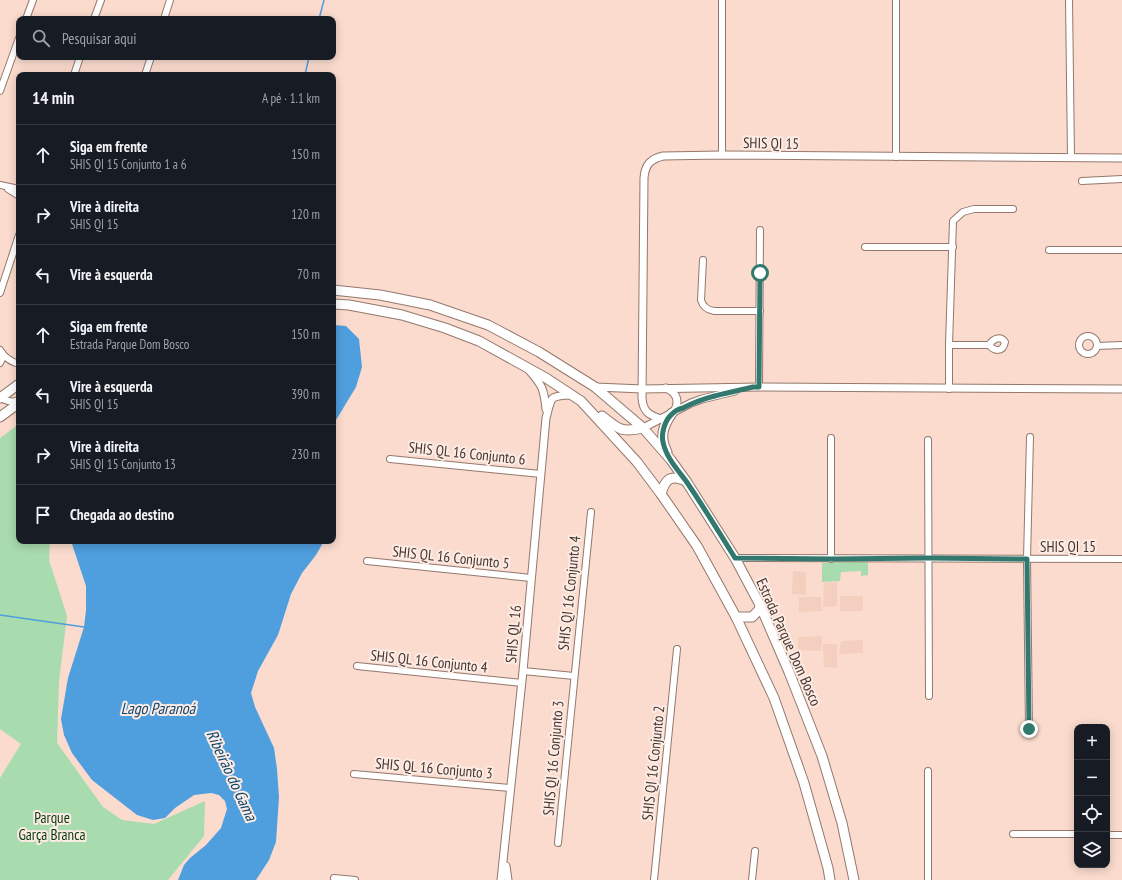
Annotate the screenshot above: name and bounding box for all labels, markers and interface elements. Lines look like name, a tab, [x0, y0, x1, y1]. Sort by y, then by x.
search box	[16, 16, 336, 60]
icon: search	[30, 27, 52, 49]
text: Pesquisar aqui	[62, 29, 136, 48]
text: 14 min	[32, 87, 74, 109]
text: A pé · 1.1 km	[262, 90, 320, 107]
street label: SHIS QI 15	[743, 133, 799, 153]
text: Siga em frente	[70, 137, 148, 156]
icon: ahead	[32, 144, 54, 166]
text: 150 m	[291, 146, 320, 163]
text: SHIS QI 15 Conjunto 1 a 6	[70, 156, 187, 173]
text: Vire à direita	[70, 197, 139, 216]
icon: right	[32, 204, 54, 226]
text: 120 m	[291, 206, 320, 223]
text: SHIS QI 15	[70, 216, 119, 233]
icon: left	[32, 264, 54, 286]
route start	[751, 264, 769, 282]
text: Vire à esquerda	[70, 265, 153, 284]
text: 70 m	[297, 266, 320, 283]
text: Siga em frente	[70, 317, 148, 336]
icon: ahead	[32, 324, 54, 346]
text: 150 m	[291, 326, 320, 343]
text: Estrada Parque Dom Bosco	[70, 336, 189, 353]
text: Vire à esquerda	[70, 377, 153, 396]
icon: left	[32, 384, 54, 406]
text: 390 m	[291, 386, 320, 403]
text: SHIS QI 15	[70, 396, 119, 413]
text: Vire à direita	[70, 437, 139, 456]
street label: SHIS QL 16 Conjunto 6	[408, 437, 527, 469]
icon: right	[32, 444, 54, 466]
text: 230 m	[291, 446, 320, 463]
text: SHIS QI 15 Conjunto 13	[70, 456, 176, 473]
icon: arrive	[32, 504, 54, 526]
text: Chegada ao destino	[70, 505, 174, 524]
street label: SHIS QI 16 Conjunto 4	[554, 534, 585, 651]
street label: SHIS QI 15	[1040, 537, 1096, 556]
street label: SHIS QL 16 Conjunto 5	[392, 541, 510, 573]
street label: Estrada Parque Dom Bosco	[752, 575, 826, 709]
street label: SHIS QL 16	[501, 604, 525, 664]
street label: SHIS QL 16 Conjunto 4	[370, 645, 489, 677]
water label: Lago Paranoá	[121, 698, 197, 718]
street label: SHIS QI 16 Conjunto 3	[539, 700, 567, 816]
street label: SHIS QI 16 Conjunto 2	[638, 705, 668, 821]
route end	[1020, 720, 1038, 738]
map controls	[1074, 724, 1110, 868]
button: +	[1074, 724, 1110, 760]
water label: Ribeirão do Gama	[202, 727, 262, 825]
street label: SHIS QL 16 Conjunto 3	[375, 753, 493, 783]
button: −	[1074, 760, 1110, 796]
button: locate	[1074, 796, 1110, 832]
park label: Parque Garça Branca	[18, 808, 86, 844]
button: layers	[1074, 832, 1110, 868]

